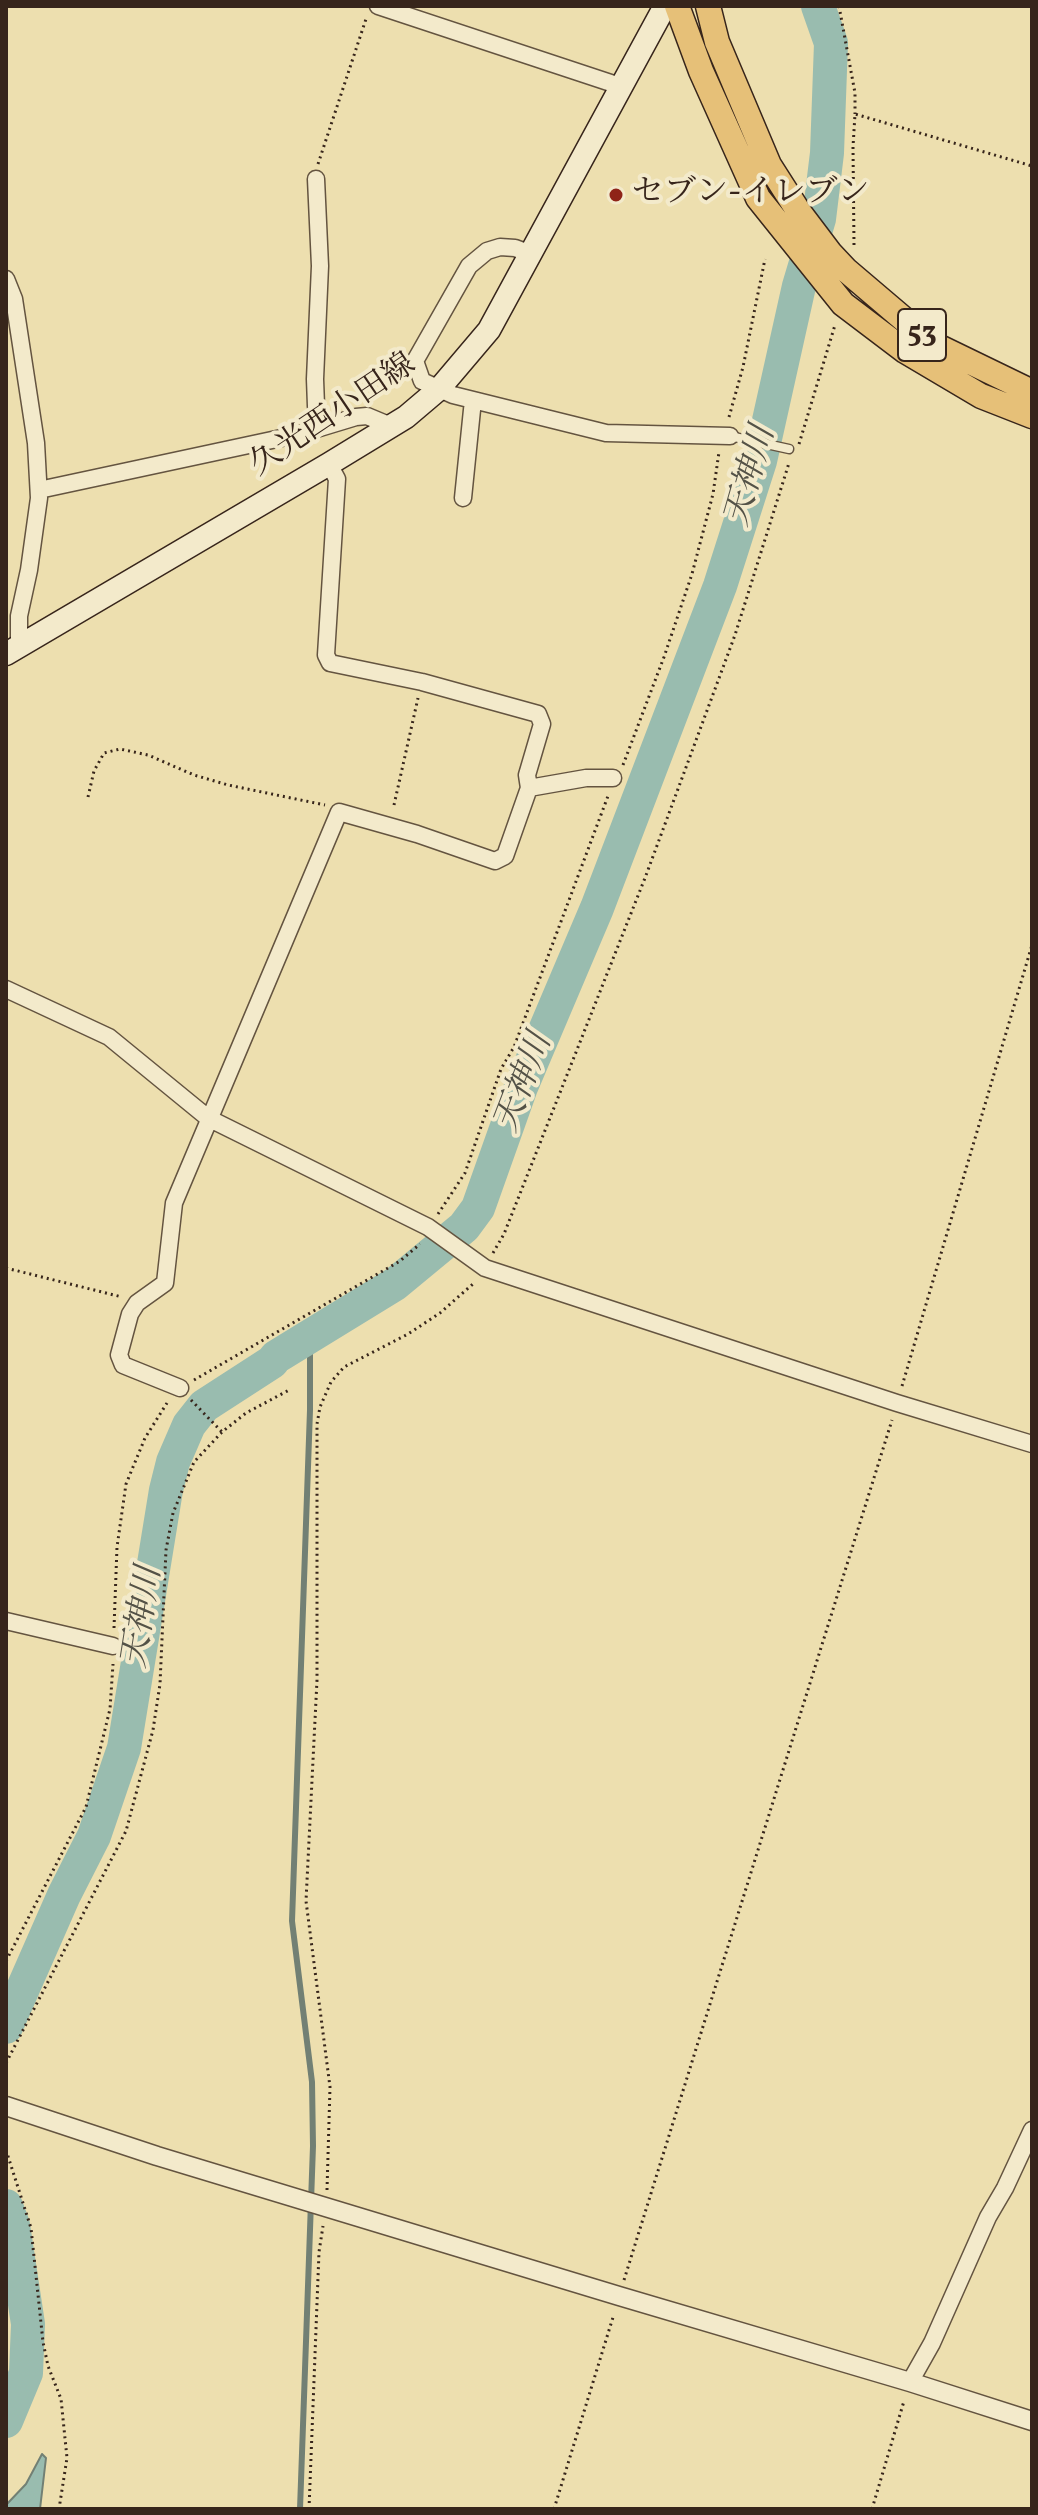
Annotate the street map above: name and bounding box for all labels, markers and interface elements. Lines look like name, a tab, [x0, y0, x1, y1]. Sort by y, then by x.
place label: セブン-イレブン	[632, 176, 869, 214]
marker: セブン-イレブン	[607, 186, 625, 204]
road number: 53	[898, 309, 946, 361]
street label: 久光西小田線	[244, 347, 424, 487]
water label: 天神川	[719, 422, 787, 532]
water label: 天神川	[489, 1029, 563, 1139]
water label: 天神川	[117, 1564, 173, 1672]

